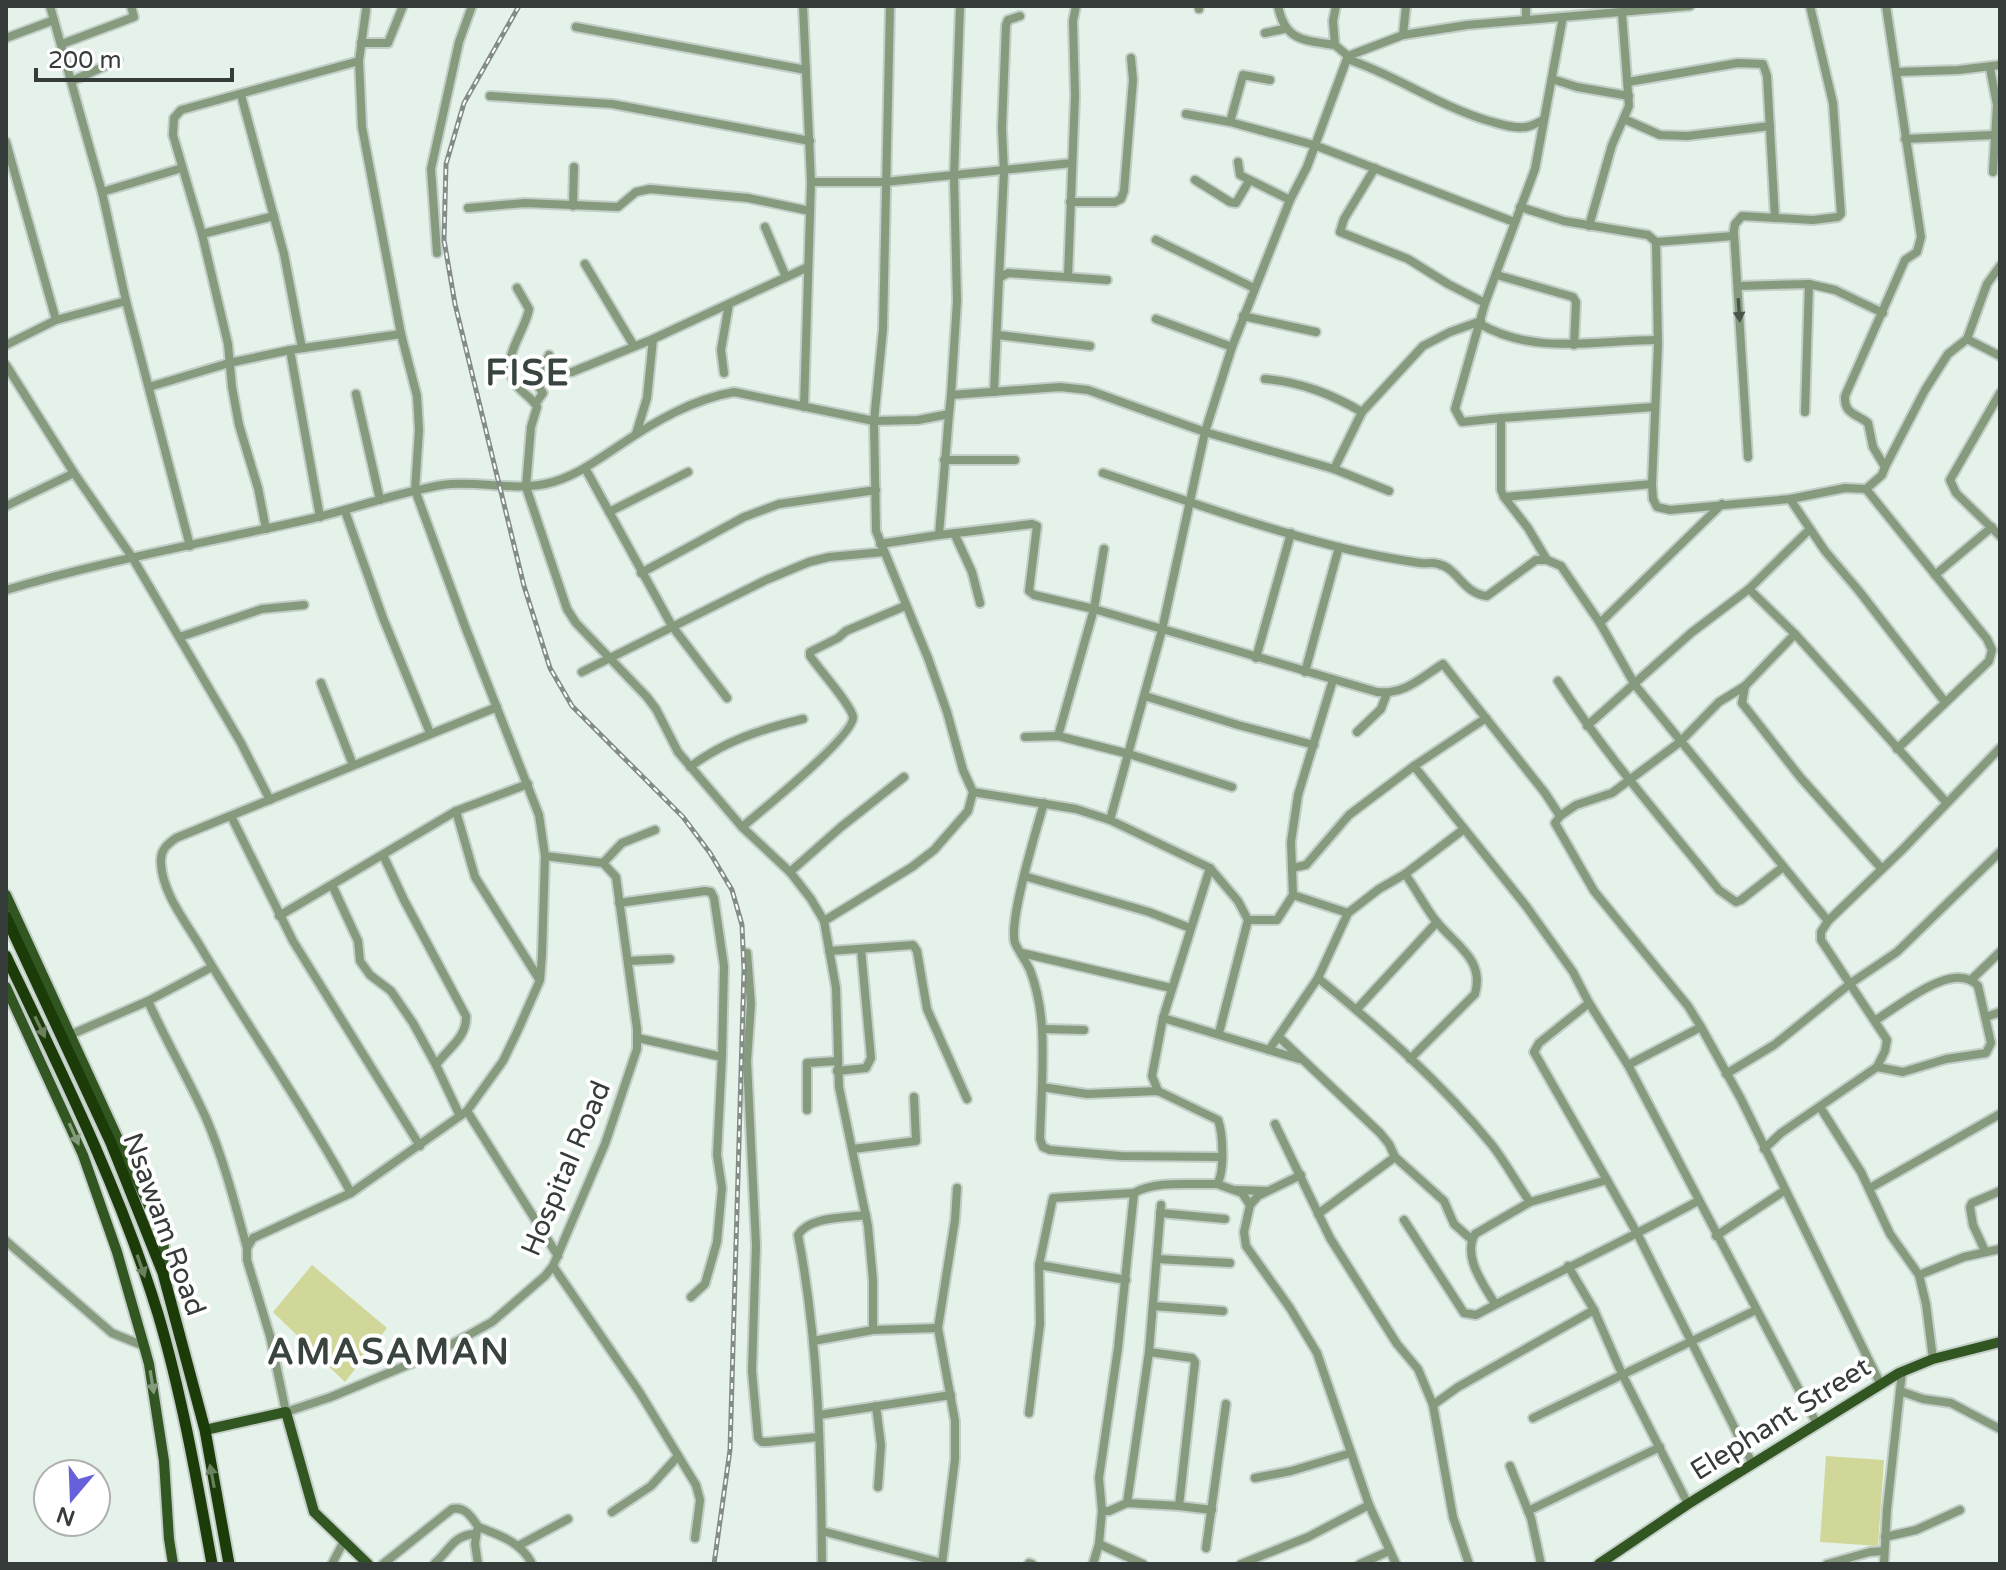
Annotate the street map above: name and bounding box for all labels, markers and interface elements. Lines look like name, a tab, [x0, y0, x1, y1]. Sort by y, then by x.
scale bar	[36, 32, 232, 82]
text: 200 m	[48, 46, 122, 75]
one-way arrow	[1733, 298, 1746, 323]
district label: FISE	[485, 352, 571, 395]
one-way arrow	[33, 1015, 47, 1038]
street label: Hospital Road	[514, 1076, 618, 1261]
one-way arrow	[67, 1123, 81, 1146]
street label: Nsawam Road	[115, 1128, 213, 1320]
one-way arrow	[136, 1254, 148, 1278]
district label: AMASAMAN	[267, 1331, 511, 1374]
street label: Elephant Street	[1684, 1350, 1877, 1488]
one-way arrow	[146, 1370, 159, 1395]
north arrow	[32, 1458, 112, 1538]
one-way arrow	[206, 1463, 218, 1488]
text: N	[53, 1501, 78, 1531]

